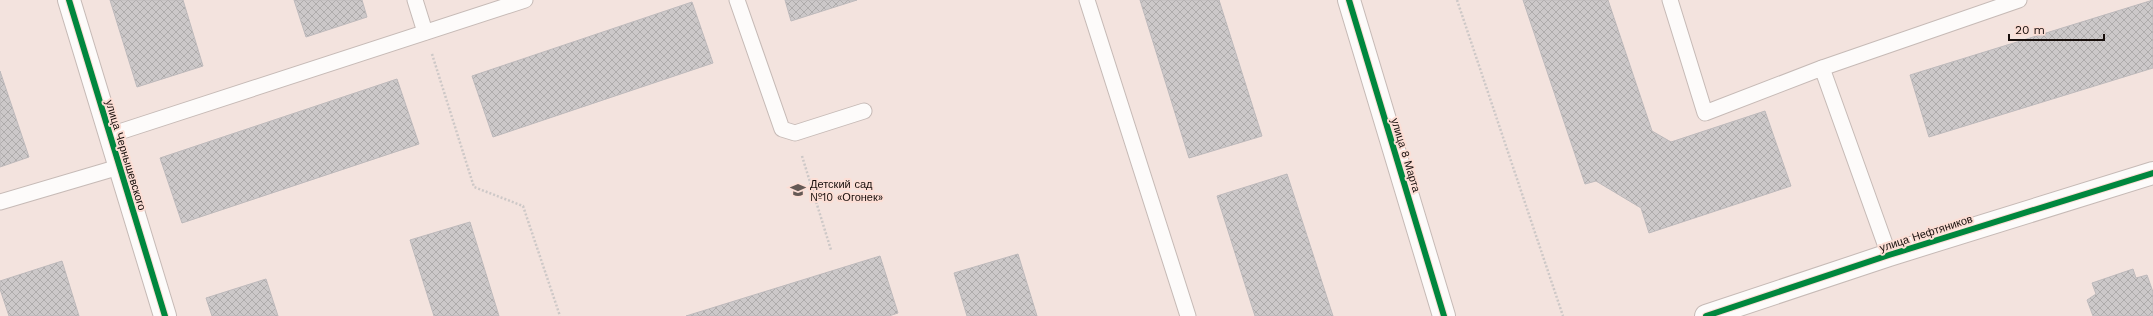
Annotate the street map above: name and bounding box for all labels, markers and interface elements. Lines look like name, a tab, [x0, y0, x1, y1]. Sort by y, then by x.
scale bar	[2009, 16, 2104, 42]
text: 20 m	[2015, 23, 2045, 37]
street label: улица Чернышевского	[103, 98, 148, 212]
street label: улица 8 Марта	[1388, 117, 1423, 195]
place label: Детский сад №10 «Огонек»	[810, 178, 883, 204]
school or university icon: Детский сад №10 «Огонек»	[789, 181, 807, 199]
street label: улица Нефтяников	[1878, 212, 1974, 255]

